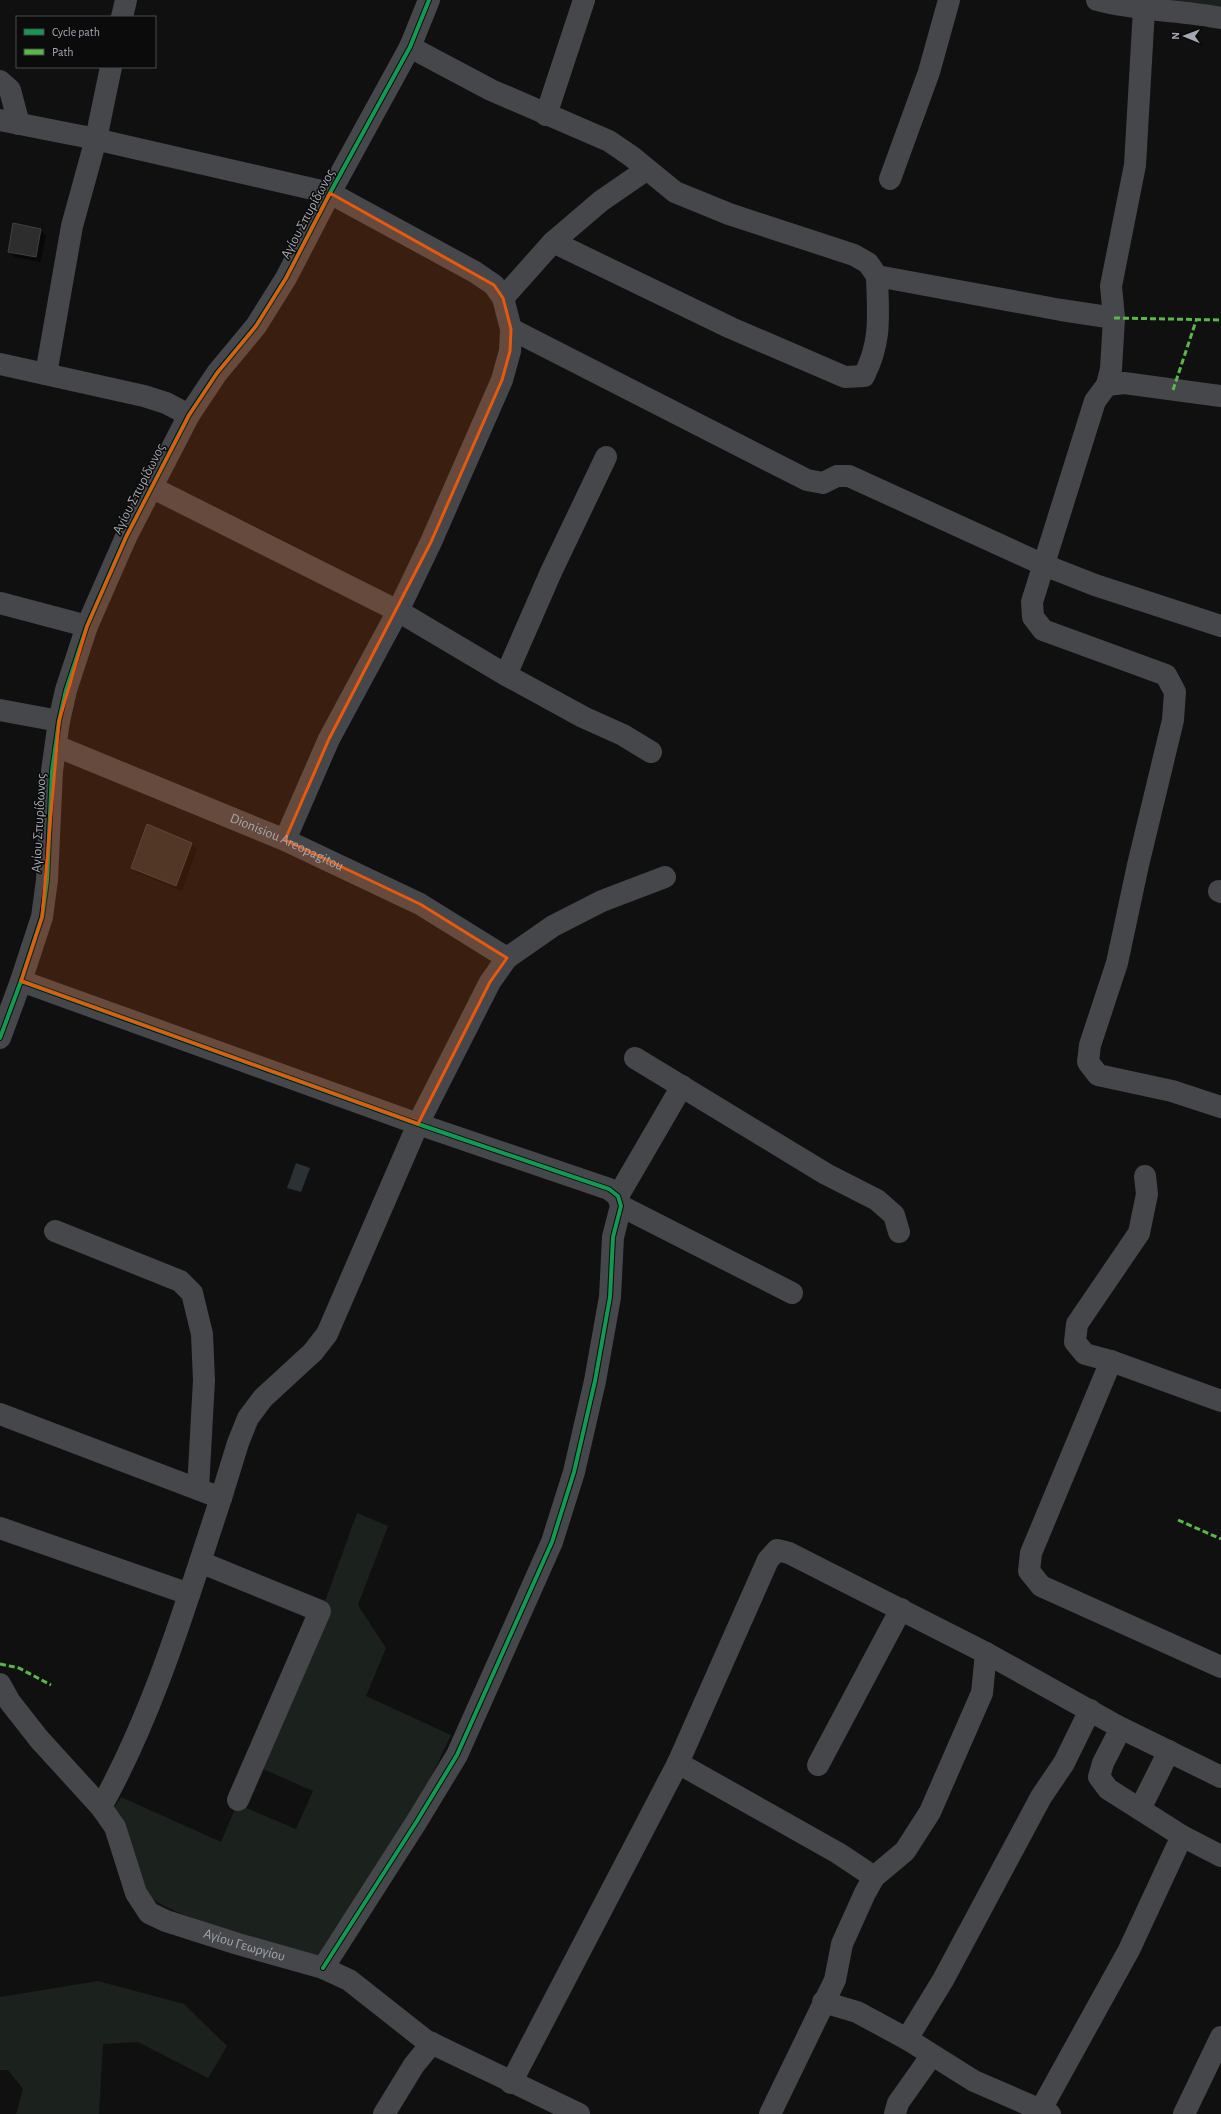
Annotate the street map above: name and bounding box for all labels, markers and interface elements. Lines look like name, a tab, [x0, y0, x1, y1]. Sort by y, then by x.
legend	[16, 16, 156, 68]
north arrow	[1165, 16, 1205, 56]
text: Cycle path	[52, 26, 100, 39]
text: N	[1170, 32, 1181, 40]
text: Path	[52, 46, 74, 58]
street label: Αγίου Σπυρίδωνος	[278, 166, 338, 261]
street label: Αγίου Σπυρίδωνος	[110, 441, 168, 537]
street label: Αγίου Σπυρίδωνος	[29, 772, 49, 873]
street label: Dionisiou Areopagitou	[228, 811, 346, 874]
street label: Αγίου Γεωργίου	[202, 1926, 287, 1964]

